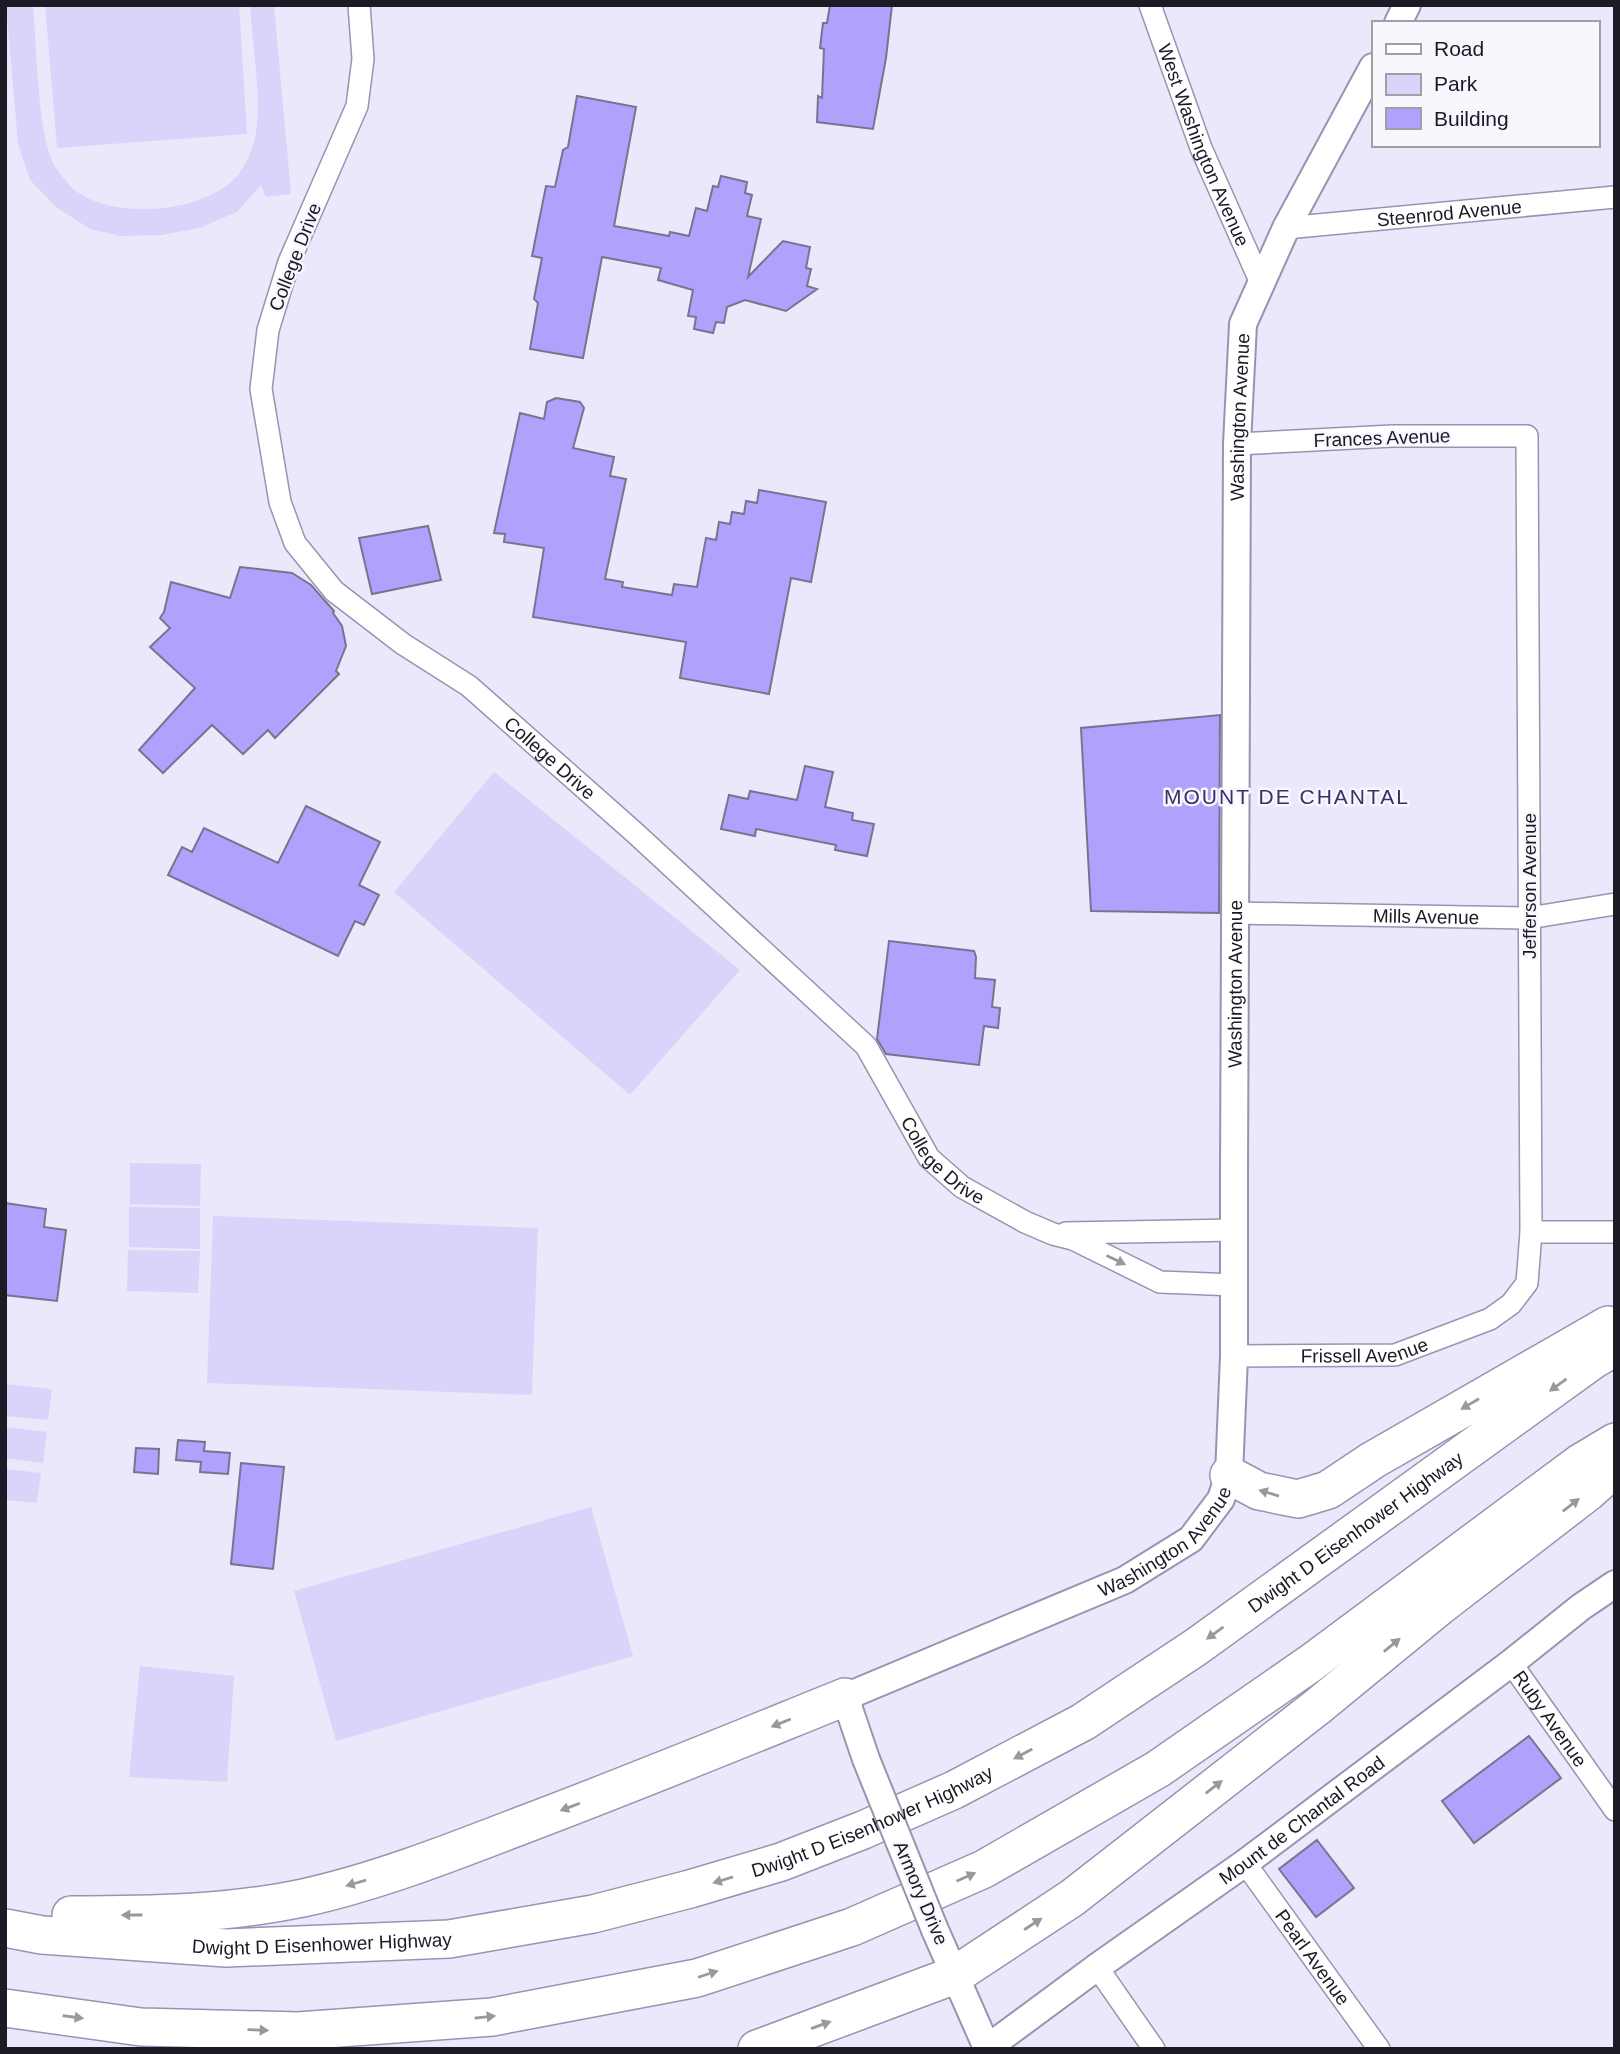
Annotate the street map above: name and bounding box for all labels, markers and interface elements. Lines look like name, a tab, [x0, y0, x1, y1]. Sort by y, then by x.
legend	[1372, 21, 1599, 147]
text: Road	[1434, 37, 1484, 60]
street label: West Washington Avenue	[1154, 41, 1254, 249]
text: Park	[1434, 72, 1478, 95]
text: Building	[1434, 107, 1509, 130]
street label: Steenrod Avenue	[1376, 195, 1523, 230]
street label: College Drive	[265, 200, 325, 314]
street label: Washington Avenue	[1226, 333, 1253, 501]
street label: Frances Avenue	[1313, 425, 1451, 451]
street label: College Drive	[500, 712, 600, 804]
district label: MOUNT DE CHANTAL	[1164, 785, 1410, 808]
street label: Jefferson Avenue	[1519, 813, 1540, 959]
street label: Washington Avenue	[1224, 900, 1246, 1068]
street label: Mills Avenue	[1373, 905, 1479, 928]
street label: College Drive	[897, 1113, 988, 1208]
one-way arrow	[1106, 1255, 1126, 1266]
street label: Frissell Avenue	[1301, 1333, 1431, 1366]
one-way arrow	[1549, 1378, 1567, 1392]
one-way arrow	[1461, 1398, 1480, 1410]
street label: Dwight D Eisenhower Highway	[1244, 1447, 1467, 1617]
street label: Washington Avenue	[1095, 1484, 1235, 1600]
one-way arrow	[1258, 1487, 1279, 1498]
one-way arrow	[1562, 1498, 1580, 1512]
one-way arrow	[1206, 1626, 1224, 1640]
one-way arrow	[1383, 1638, 1401, 1653]
street label: Ruby Avenue	[1509, 1666, 1591, 1771]
one-way arrow	[771, 1717, 792, 1728]
one-way arrow	[1013, 1748, 1032, 1760]
street label: Mount de Chantal Road	[1215, 1752, 1388, 1888]
street label: Dwight D Eisenhower Highway	[749, 1761, 997, 1881]
one-way arrow	[1205, 1780, 1223, 1795]
one-way arrow	[560, 1802, 581, 1813]
street label: Armory Drive	[890, 1838, 952, 1948]
one-way arrow	[956, 1871, 977, 1882]
one-way arrow	[712, 1875, 733, 1885]
one-way arrow	[345, 1878, 366, 1888]
street label: Pearl Avenue	[1271, 1905, 1354, 2009]
one-way arrow	[120, 1909, 142, 1921]
one-way arrow	[1023, 1918, 1043, 1931]
street label: Dwight D Eisenhower Highway	[191, 1928, 453, 1959]
one-way arrow	[698, 1968, 719, 1979]
one-way arrow	[474, 2011, 496, 2022]
one-way arrow	[62, 2012, 84, 2023]
one-way arrow	[810, 2019, 831, 2030]
one-way arrow	[247, 2024, 269, 2036]

